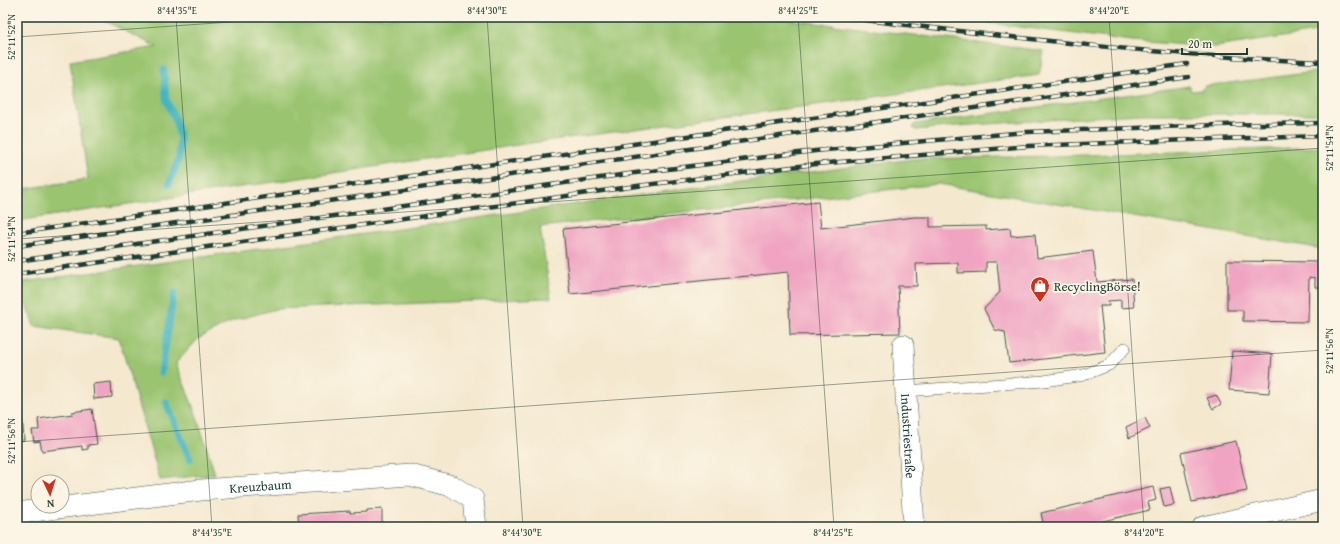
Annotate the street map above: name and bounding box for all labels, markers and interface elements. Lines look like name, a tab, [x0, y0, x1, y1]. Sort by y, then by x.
text: 8°44'35"E	[157, 3, 197, 18]
text: 8°44'30"E	[467, 3, 507, 18]
text: 8°44'25"E	[778, 3, 818, 18]
text: 8°44'20"E	[1089, 3, 1129, 18]
text: 52°11'52"N	[4, 14, 19, 60]
scale bar	[1182, 30, 1247, 56]
text: 20 m	[1188, 35, 1212, 52]
text: 52°11'54"N	[1322, 125, 1337, 171]
text: 52°11'54"N	[4, 216, 19, 262]
shop icon: RecyclingBörse!	[1029, 275, 1051, 303]
place label: RecyclingBörse!	[1054, 277, 1141, 296]
text: 52°11'56"N	[1322, 328, 1337, 374]
street label: Industriestraße	[896, 393, 921, 479]
text: 52°11'56"N	[4, 418, 19, 464]
north arrow	[30, 474, 70, 514]
street label: Kreuzbaum	[229, 474, 293, 497]
text: N	[46, 496, 55, 512]
text: 8°44'35"E	[192, 525, 232, 540]
text: 8°44'30"E	[502, 525, 542, 540]
text: 8°44'25"E	[813, 525, 853, 540]
text: 8°44'20"E	[1124, 525, 1164, 540]

